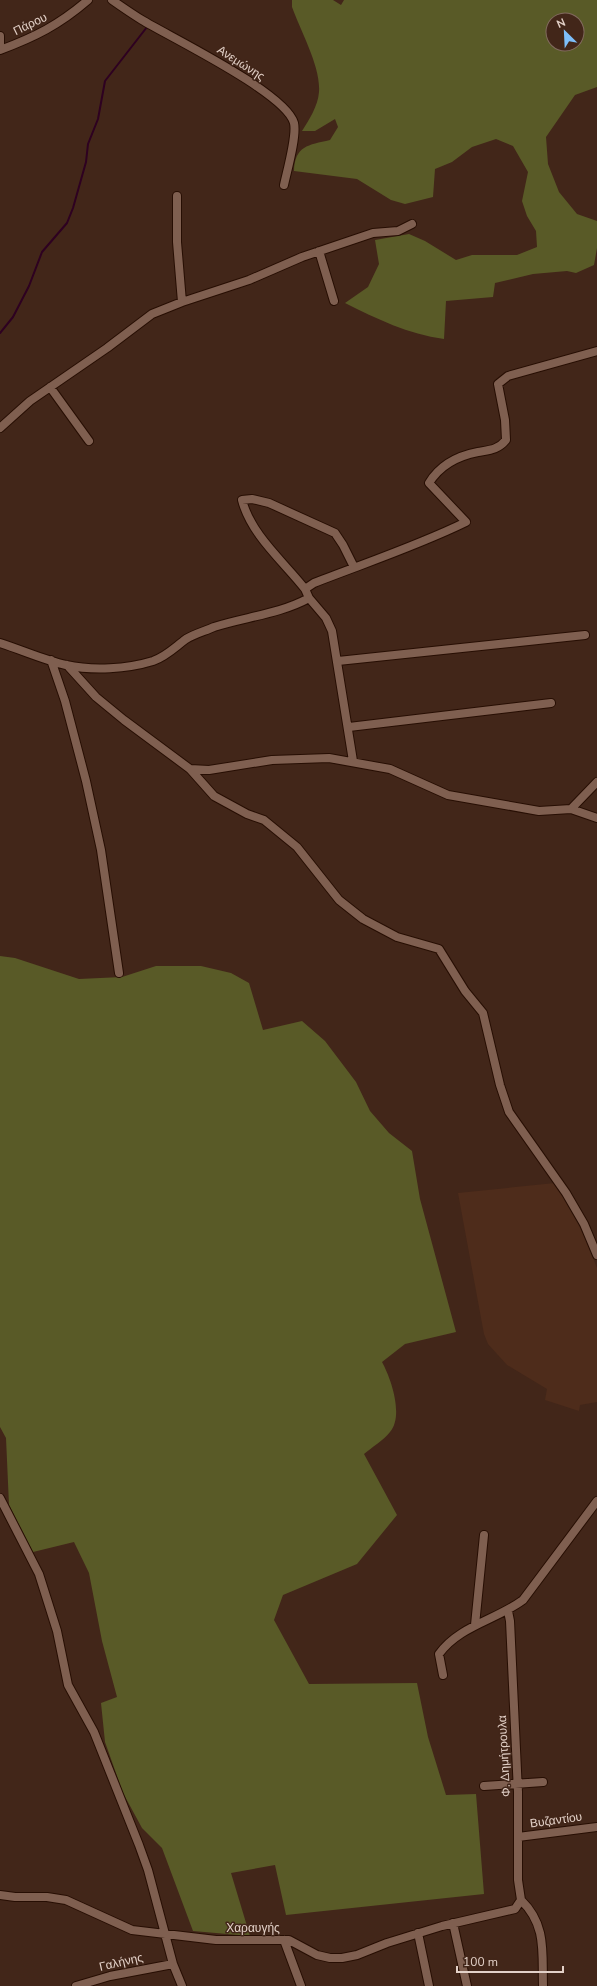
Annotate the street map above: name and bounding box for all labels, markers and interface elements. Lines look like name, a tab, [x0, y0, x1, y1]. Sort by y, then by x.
street label: Πάρου	[10, 9, 50, 39]
north arrow	[545, 12, 585, 52]
text: N	[554, 15, 568, 32]
street label: Ανεμώνης	[214, 42, 268, 84]
street label: Φ. Δημήτρουλα	[494, 1715, 514, 1797]
street label: Βυζαντίου	[529, 1808, 583, 1832]
street label: Χαραυγής	[226, 1920, 280, 1936]
scale bar	[457, 1948, 563, 1974]
street label: Γαλήνης	[97, 1949, 145, 1975]
text: 100 m	[463, 1954, 498, 1970]

